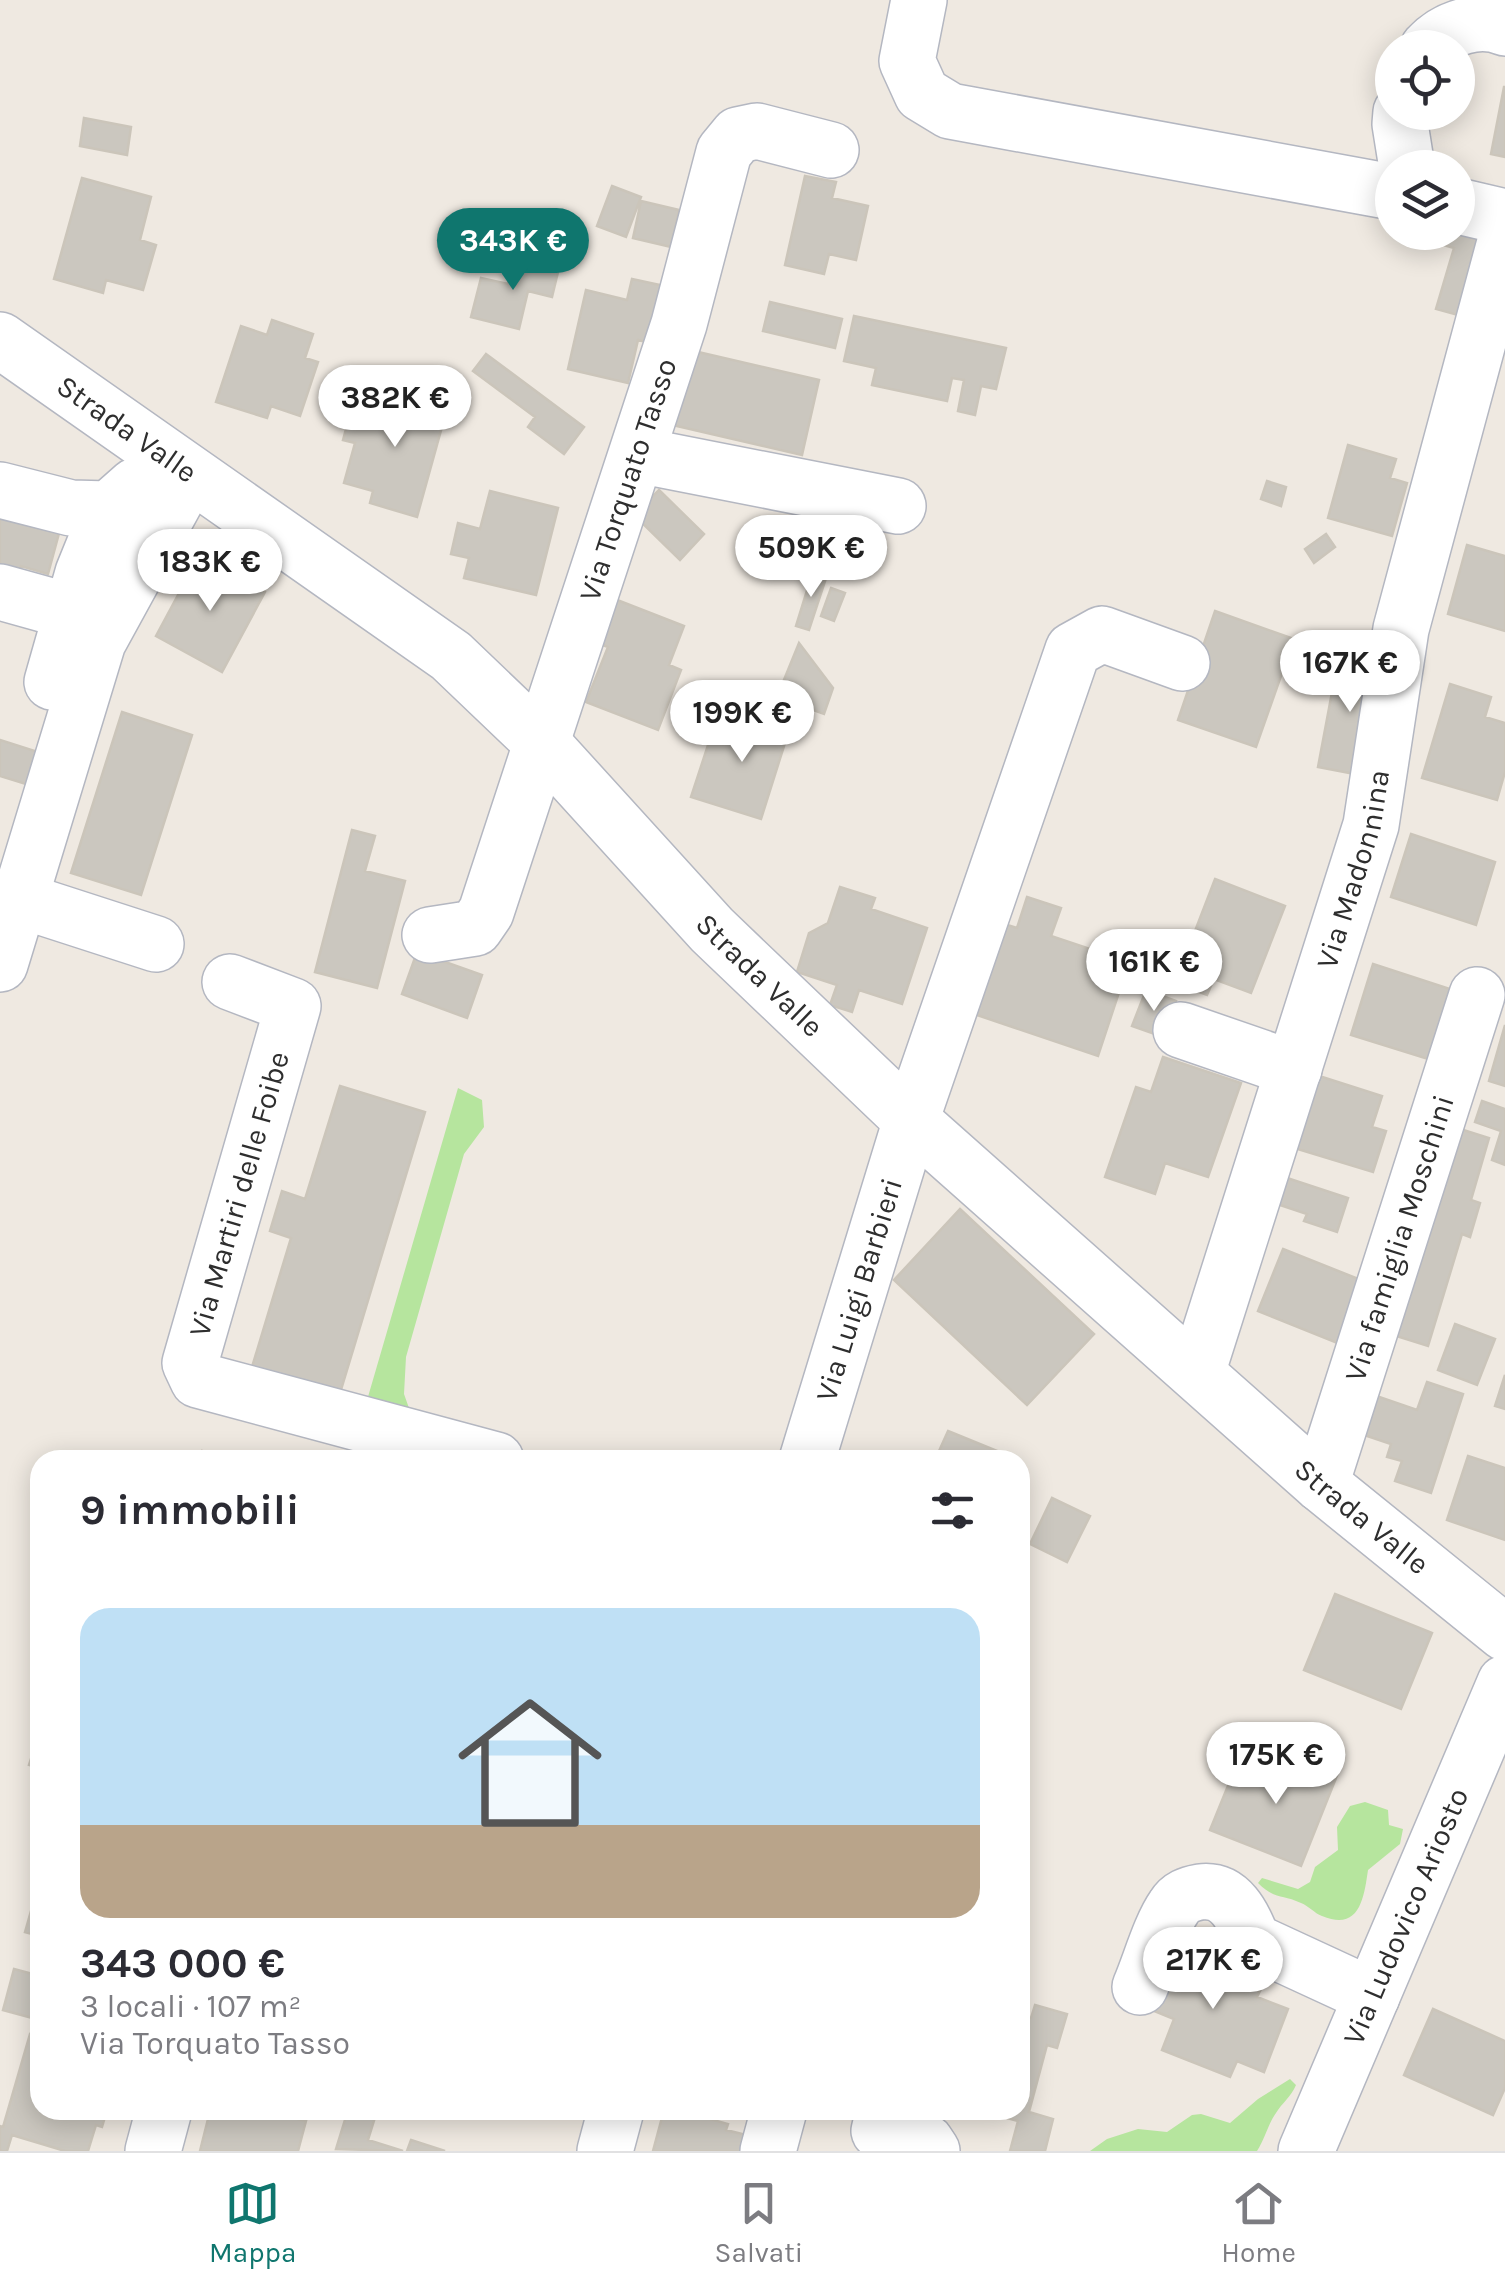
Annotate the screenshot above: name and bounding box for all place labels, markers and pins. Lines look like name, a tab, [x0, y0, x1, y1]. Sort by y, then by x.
pin: 343K €	[432, 208, 594, 293]
pin: 382K €	[314, 365, 476, 450]
pin: 509K €	[730, 515, 892, 600]
pin: 183K €	[129, 529, 291, 614]
pin: 167K €	[1269, 630, 1431, 715]
pin: 199K €	[661, 680, 823, 765]
pin: 161K €	[1073, 929, 1235, 1014]
pin: 175K €	[1195, 1722, 1357, 1807]
pin: 217K €	[1132, 1927, 1294, 2012]

